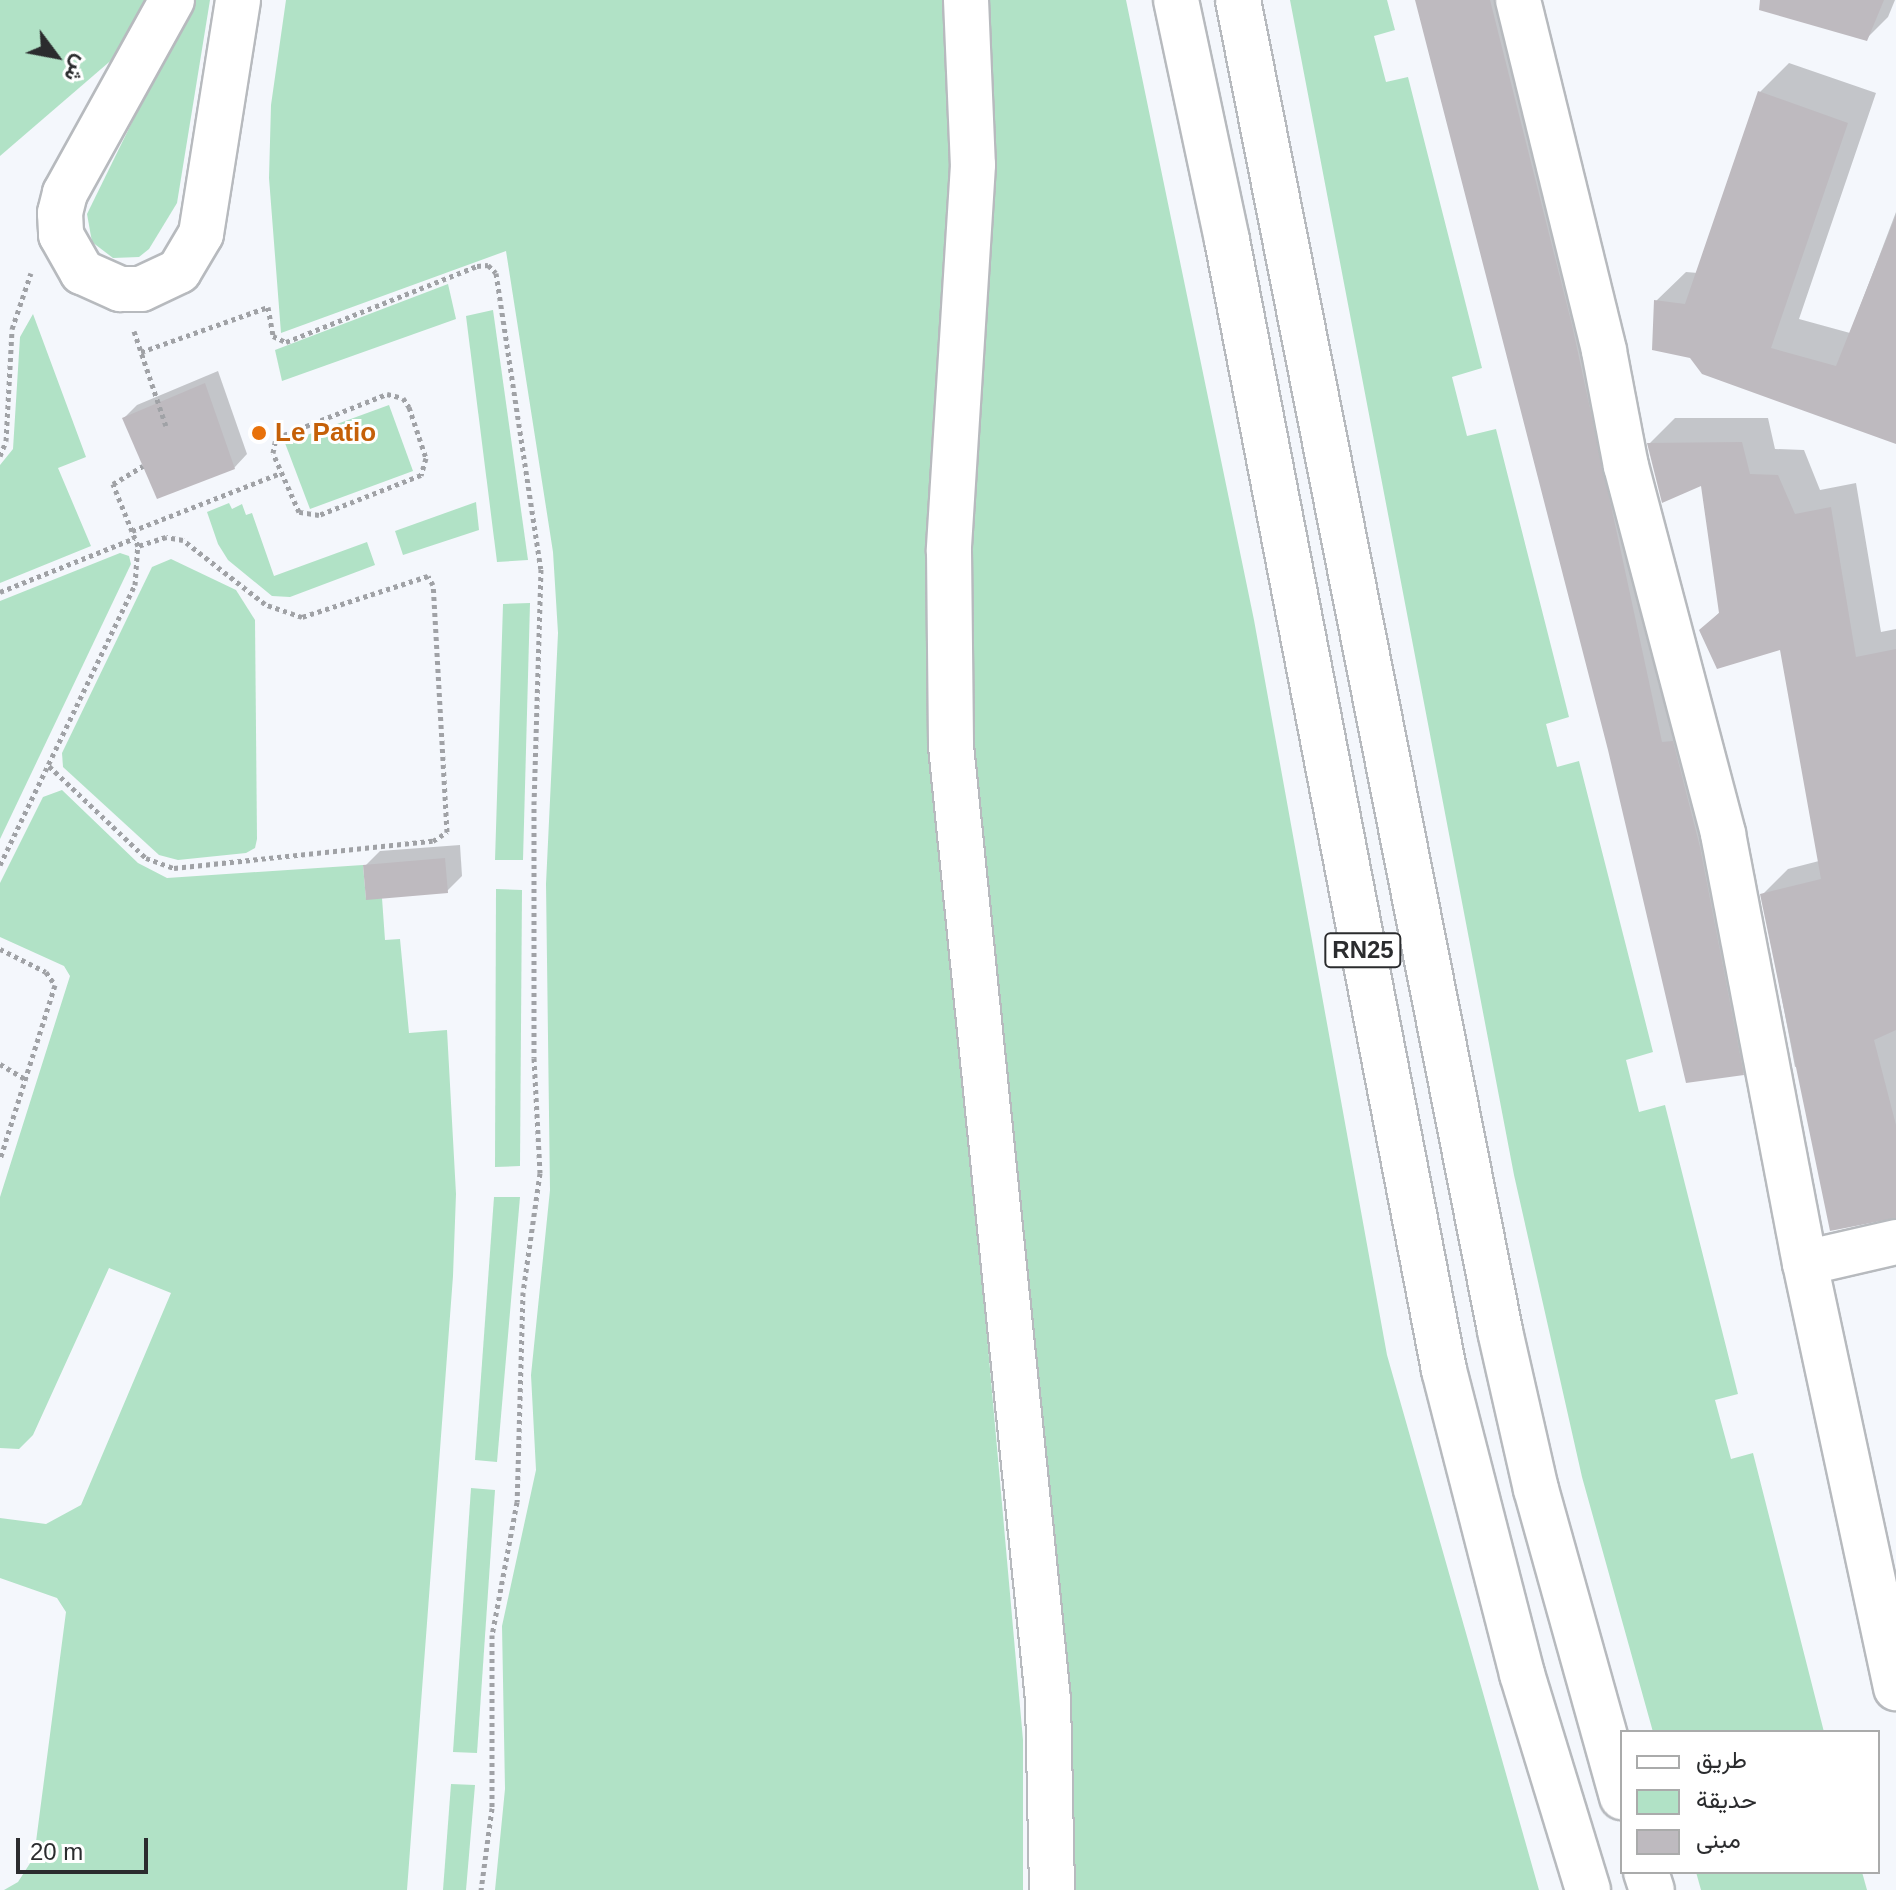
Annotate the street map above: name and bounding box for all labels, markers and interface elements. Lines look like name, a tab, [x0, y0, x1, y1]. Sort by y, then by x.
north arrow	[16, 16, 96, 96]
text: ش	[59, 51, 94, 87]
place label: Le Patio	[275, 417, 376, 449]
marker: Le Patio	[250, 424, 268, 442]
road number: RN25	[1323, 930, 1403, 970]
legend	[1620, 1730, 1880, 1874]
text: طريق	[1696, 1746, 1747, 1773]
text: حديقة	[1696, 1786, 1757, 1813]
scale bar	[20, 1822, 152, 1872]
text: مبنى	[1696, 1826, 1741, 1853]
text: 20 m	[30, 1838, 83, 1865]

